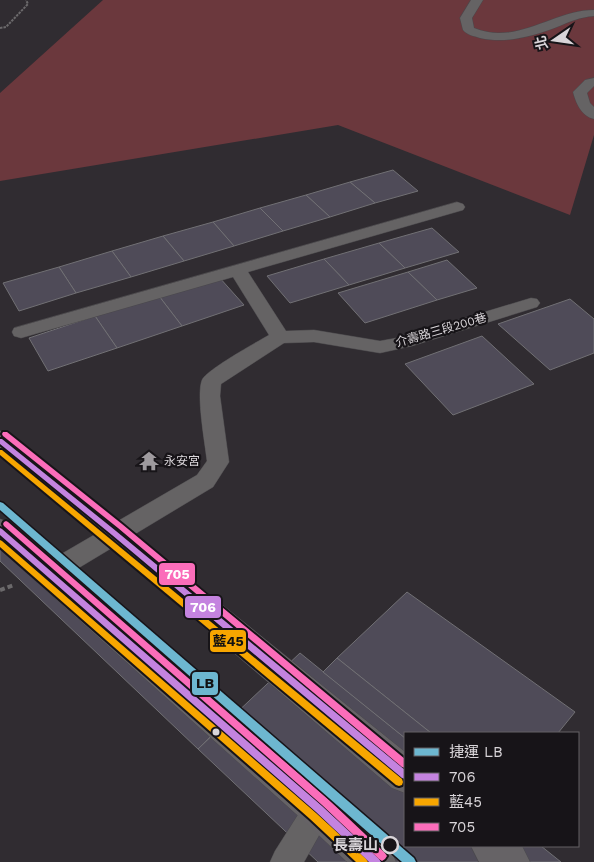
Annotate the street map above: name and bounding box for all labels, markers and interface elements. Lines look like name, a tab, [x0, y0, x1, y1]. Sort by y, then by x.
north arrow	[529, 15, 579, 65]
text: 北	[532, 34, 551, 52]
street label: 介壽路三段200巷	[394, 310, 488, 350]
temple icon: 永安宮	[138, 450, 160, 472]
place label: 永安宮	[164, 454, 200, 468]
line badge: 705	[158, 562, 196, 586]
text: 705	[164, 566, 190, 582]
line badge: 706	[184, 595, 222, 619]
text: 706	[190, 599, 216, 615]
line badge: 藍45	[209, 629, 247, 653]
text: 藍45	[212, 633, 244, 649]
line badge: LB	[191, 671, 219, 696]
text: LB	[196, 675, 214, 691]
unlabelled marker	[211, 727, 221, 737]
legend	[404, 732, 579, 847]
text: 捷運 LB	[449, 743, 503, 761]
text: 706	[449, 768, 476, 786]
text: 藍45	[449, 793, 482, 811]
text: 705	[449, 818, 475, 836]
place label: 長壽山	[333, 836, 378, 854]
marker: 長壽山	[381, 836, 399, 854]

